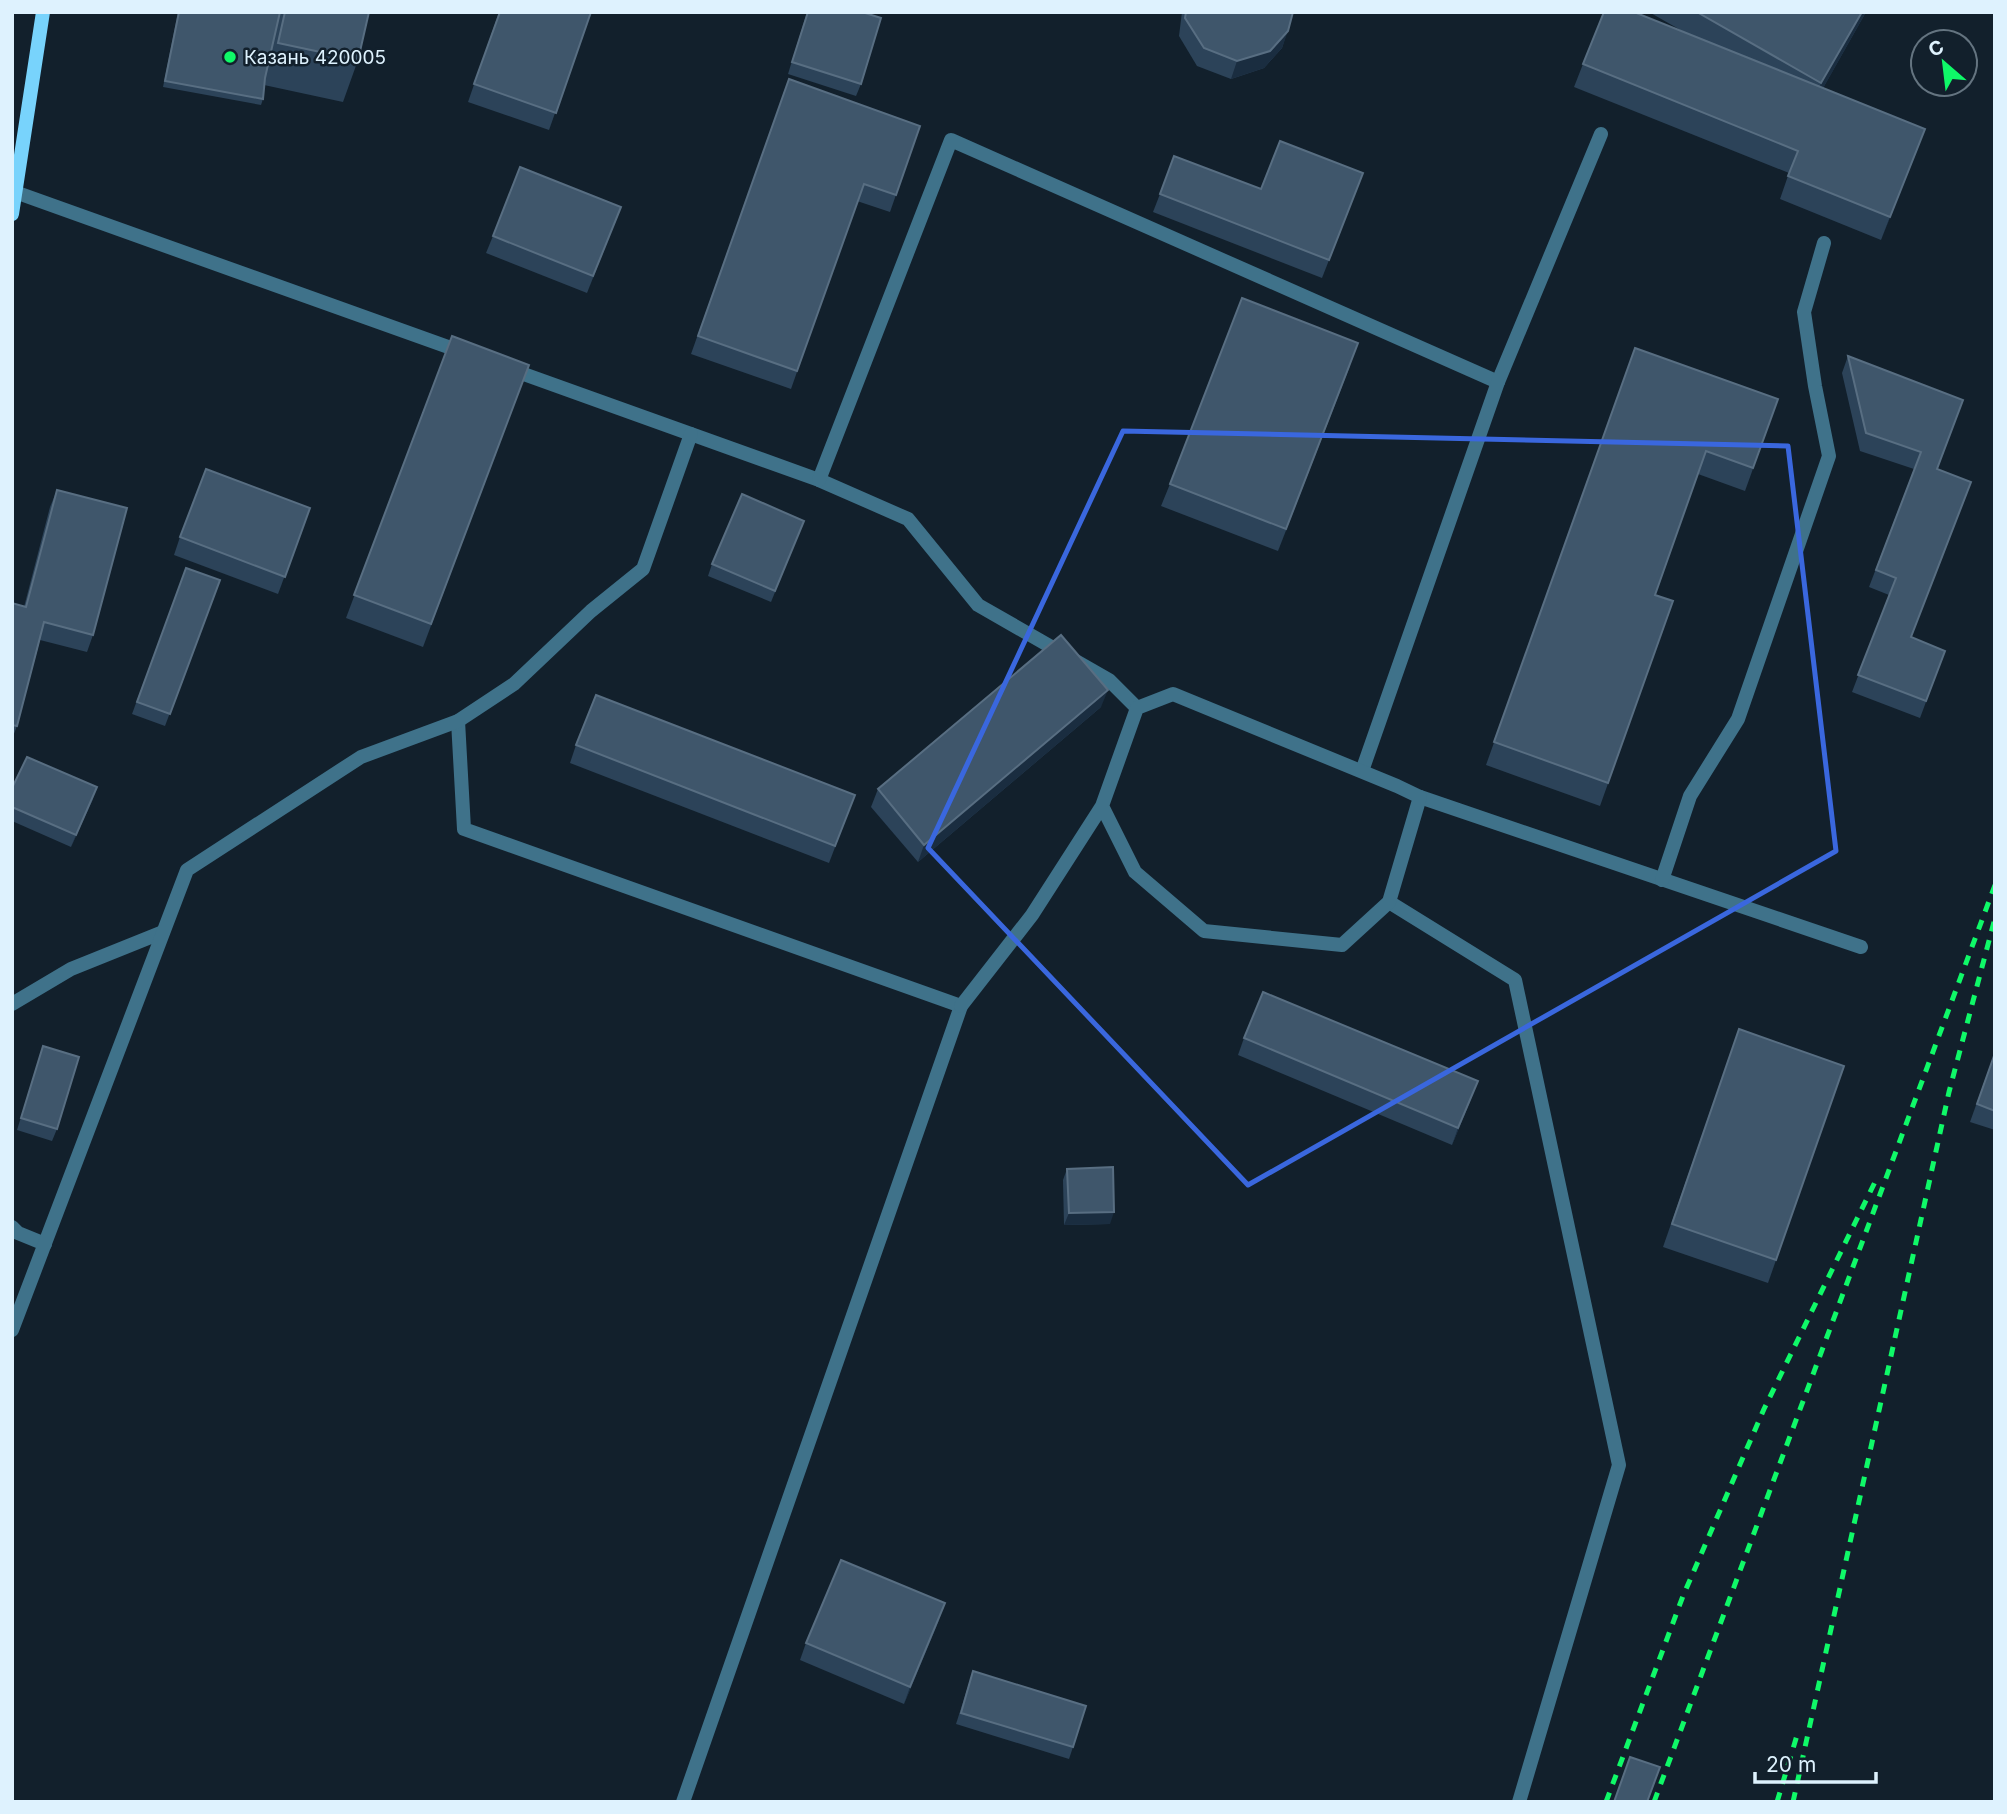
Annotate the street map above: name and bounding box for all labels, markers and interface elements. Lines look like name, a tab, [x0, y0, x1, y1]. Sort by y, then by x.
north arrow	[1909, 28, 1979, 98]
text: С	[1925, 35, 1948, 62]
place label: Казань 420005	[244, 46, 386, 69]
marker: Казань 420005	[222, 49, 238, 65]
scale bar	[1755, 1741, 1876, 1785]
text: 20 m	[1766, 1752, 1816, 1777]

